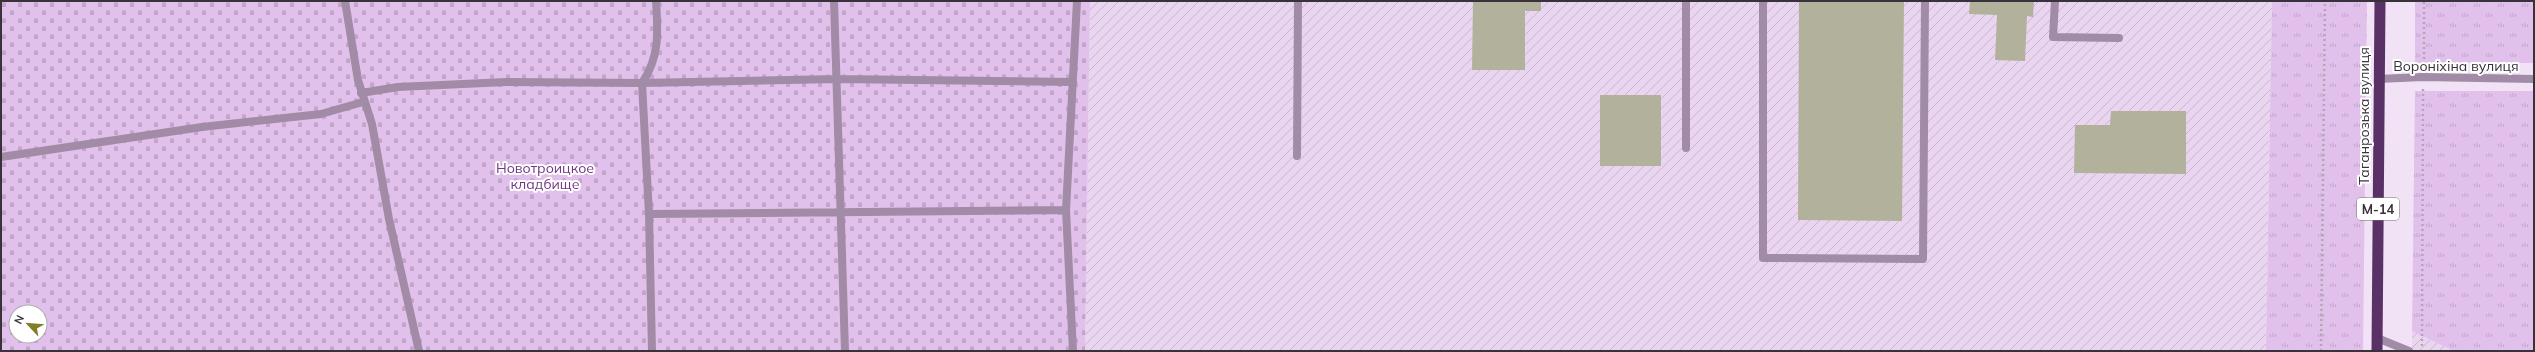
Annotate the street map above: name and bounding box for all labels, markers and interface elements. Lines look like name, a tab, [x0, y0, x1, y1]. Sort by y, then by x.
street label: Таганрозька вулиця	[2355, 47, 2373, 185]
street label: Вороніхіна вулиця	[2393, 57, 2519, 75]
park label: Новотроицкое кладбище	[496, 159, 594, 193]
road number: М-14	[2357, 198, 2399, 220]
north arrow	[8, 304, 48, 344]
text: N	[11, 313, 27, 326]

